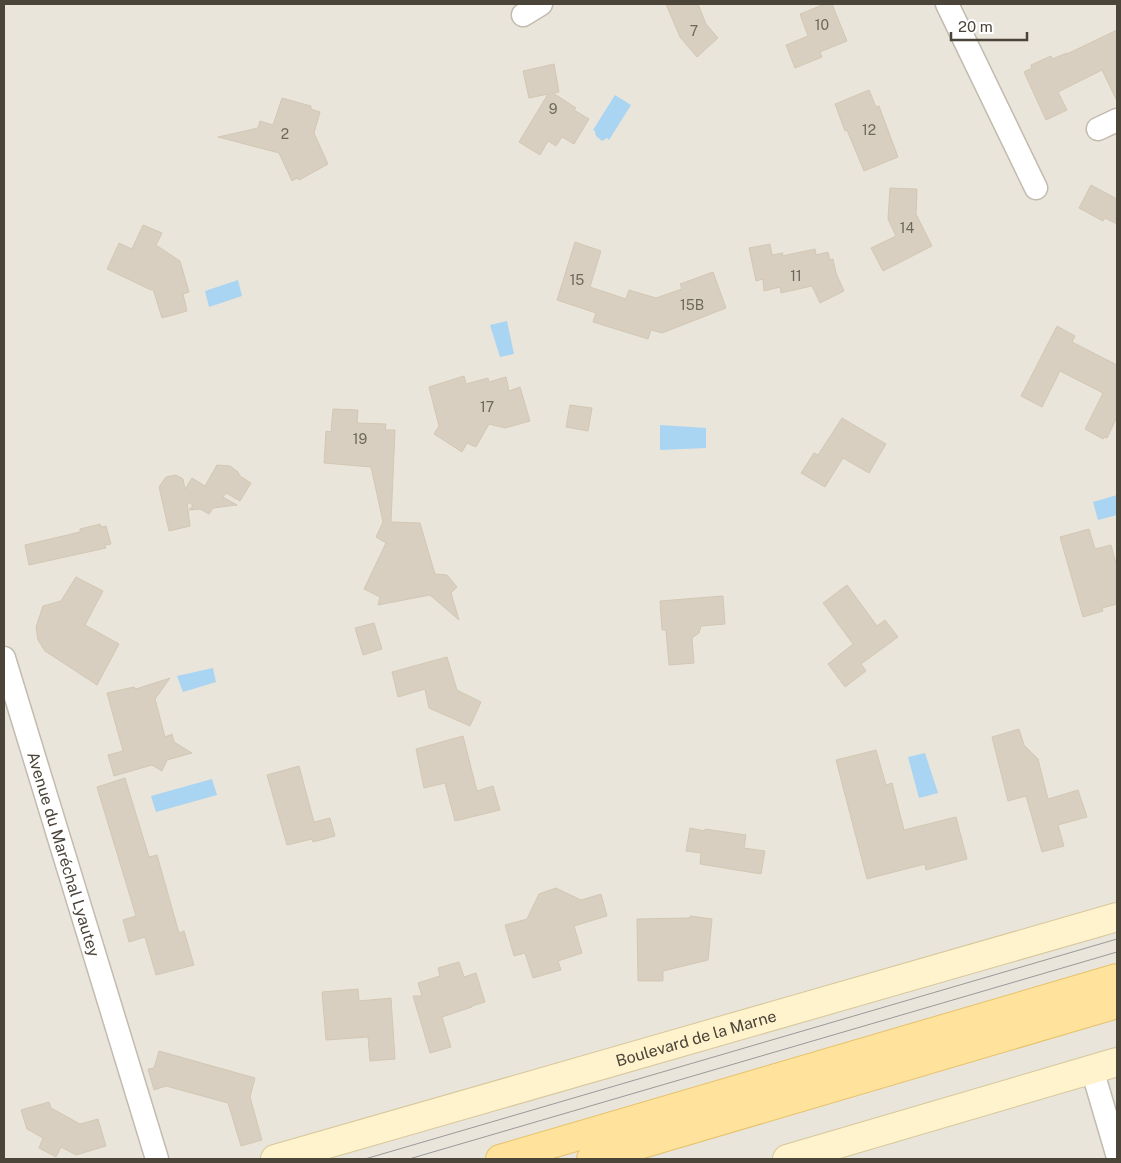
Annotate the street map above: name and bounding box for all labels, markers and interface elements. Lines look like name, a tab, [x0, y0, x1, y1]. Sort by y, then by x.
scale bar	[951, 10, 1027, 42]
house number: 10	[815, 17, 829, 33]
text: 20 m	[958, 18, 993, 35]
house number: 7	[690, 23, 698, 39]
house number: 9	[549, 101, 558, 117]
house number: 12	[862, 122, 876, 138]
house number: 2	[281, 126, 289, 142]
house number: 14	[900, 220, 914, 236]
house number: 11	[790, 268, 802, 284]
house number: 15	[570, 272, 584, 288]
house number: 15B	[680, 297, 704, 313]
house number: 17	[480, 399, 494, 415]
house number: 19	[353, 431, 367, 447]
street label: Avenue du Maréchal Lyautey	[23, 749, 104, 960]
street label: Boulevard de la Marne	[614, 1006, 779, 1071]

